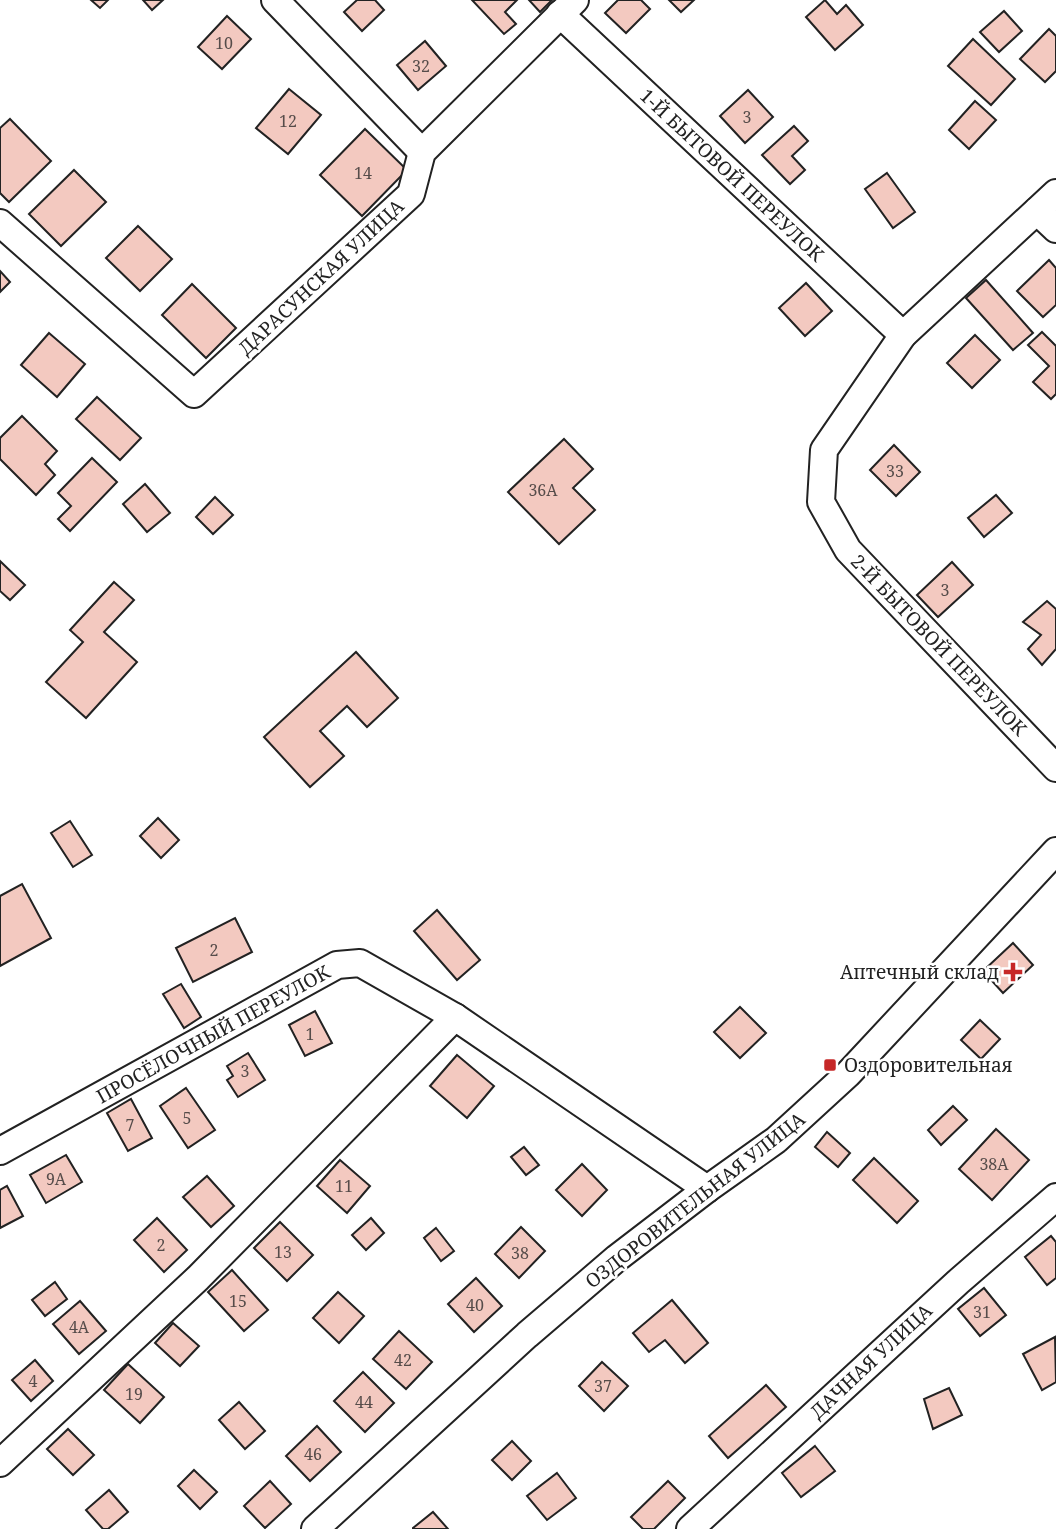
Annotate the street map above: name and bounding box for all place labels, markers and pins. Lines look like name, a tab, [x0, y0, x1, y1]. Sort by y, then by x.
place label: Аптечный склад	[840, 959, 999, 985]
marker: Аптечный склад	[1005, 964, 1021, 980]
place label: Оздоровительная	[844, 1052, 1013, 1078]
marker: Оздоровительная	[822, 1057, 838, 1073]

